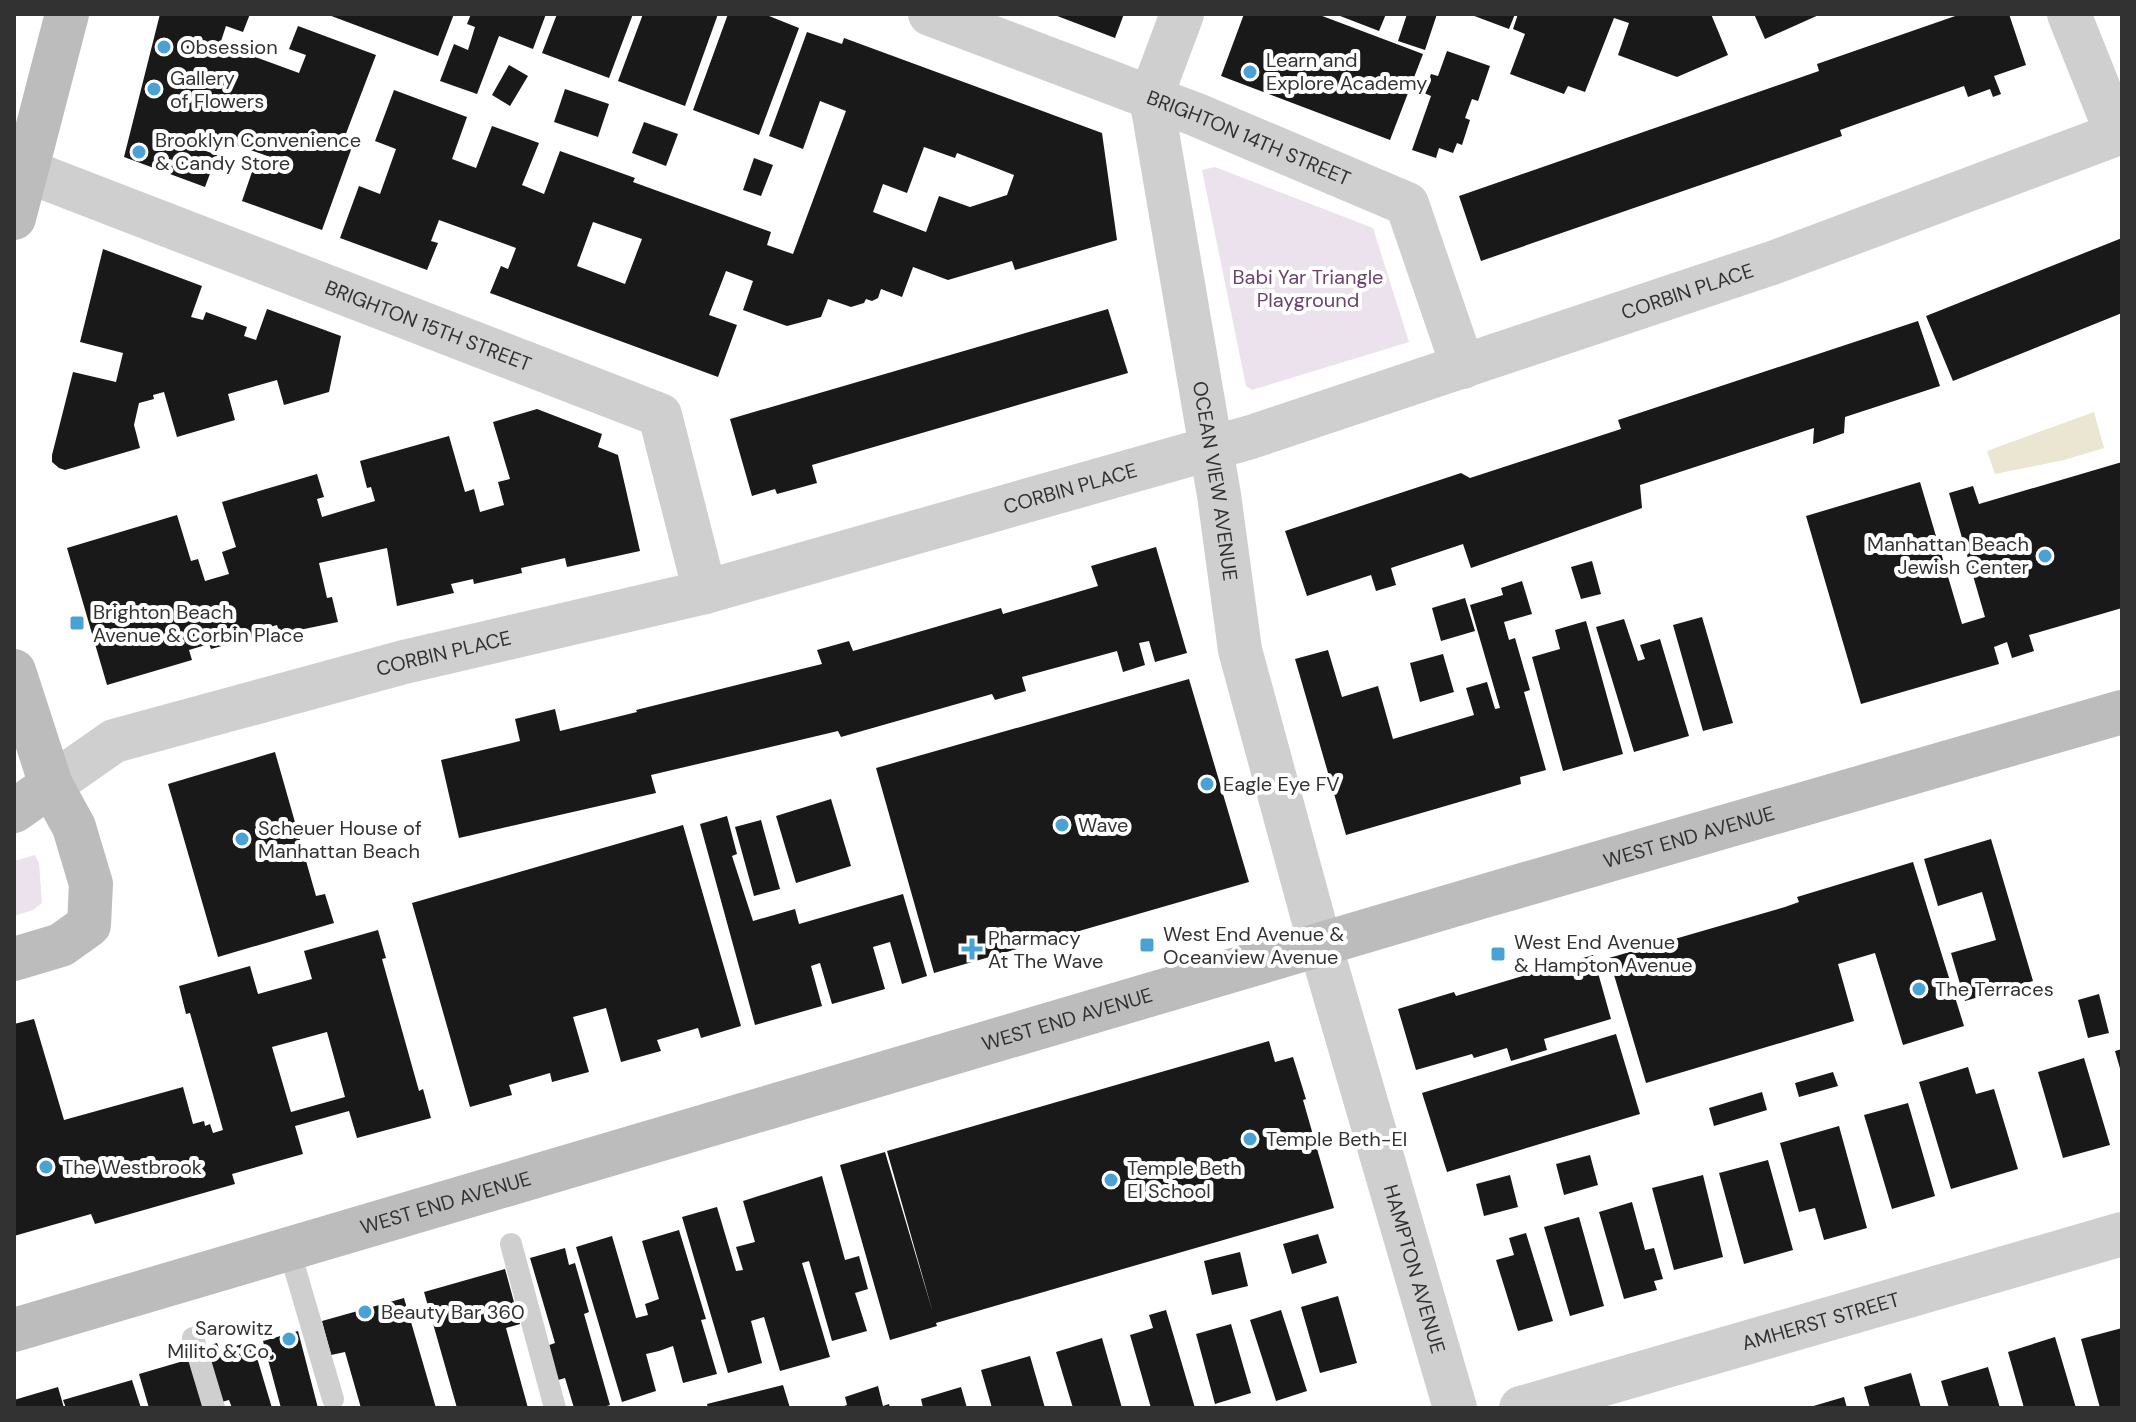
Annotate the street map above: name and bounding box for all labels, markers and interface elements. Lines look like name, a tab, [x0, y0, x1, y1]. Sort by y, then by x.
place label: Obsession	[180, 34, 278, 60]
marker: Obsession	[155, 38, 173, 56]
place label: Learn and Explore Academy	[1266, 47, 1427, 96]
marker: Learn and Explore Academy	[1241, 63, 1259, 81]
place label: Gallery of Flowers	[170, 65, 264, 114]
marker: Gallery of Flowers	[145, 80, 163, 98]
street label: BRIGHTON 14TH STREET	[1143, 84, 1355, 192]
place label: Brooklyn Convenience & Candy Store	[155, 127, 361, 176]
marker: Brooklyn Convenience & Candy Store	[130, 143, 148, 161]
street label: CORBIN PLACE	[1618, 257, 1757, 325]
park label: Babi Yar Triangle Playground	[1233, 264, 1383, 313]
street label: BRIGHTON 15TH STREET	[321, 274, 535, 377]
street label: OCEAN VIEW AVENUE	[1187, 379, 1244, 583]
street label: CORBIN PLACE	[1000, 457, 1140, 520]
place label: Manhattan Beach Jewish Center	[1867, 531, 2029, 580]
marker: Manhattan Beach Jewish Center	[2036, 547, 2054, 565]
place label: Brighton Beach Avenue & Corbin Place	[93, 599, 304, 648]
marker: Brighton Beach Avenue & Corbin Place	[68, 614, 86, 632]
street label: CORBIN PLACE	[373, 625, 514, 682]
place label: Eagle Eye FV	[1223, 771, 1340, 797]
marker: Eagle Eye FV	[1198, 775, 1216, 793]
street label: WEST END AVENUE	[1600, 800, 1778, 874]
place label: Wave	[1078, 812, 1128, 838]
place label: Scheuer House of Manhattan Beach	[258, 815, 422, 864]
marker: Wave	[1053, 816, 1071, 834]
marker: Scheuer House of Manhattan Beach	[233, 830, 251, 848]
place label: West End Avenue & Oceanview Avenue	[1163, 921, 1344, 970]
place label: Pharmacy At The Wave	[988, 925, 1103, 974]
place label: West End Avenue & Hampton Avenue	[1514, 929, 1693, 978]
marker: West End Avenue & Oceanview Avenue	[1138, 936, 1156, 954]
marker: Pharmacy At The Wave	[963, 940, 981, 958]
marker: West End Avenue & Hampton Avenue	[1489, 945, 1507, 963]
place label: The Terraces	[1935, 976, 2054, 1002]
marker: The Terraces	[1910, 980, 1928, 998]
street label: WEST END AVENUE	[979, 982, 1156, 1057]
place label: Temple Beth-El	[1266, 1126, 1407, 1152]
marker: Temple Beth-El	[1241, 1130, 1259, 1148]
place label: The Westbrook	[62, 1154, 202, 1180]
place label: Temple Beth El School	[1127, 1155, 1242, 1204]
marker: The Westbrook	[37, 1158, 55, 1176]
street label: WEST END AVENUE	[357, 1165, 534, 1240]
marker: Temple Beth El School	[1102, 1171, 1120, 1189]
street label: HAMPTON AVENUE	[1378, 1182, 1451, 1357]
street label: AMHERST STREET	[1739, 1286, 1903, 1356]
place label: Beauty Bar 360	[381, 1299, 525, 1325]
marker: Beauty Bar 360	[356, 1303, 374, 1321]
place label: Sarowitz Milito & Co.	[167, 1315, 273, 1364]
marker: Sarowitz Milito & Co.	[280, 1330, 298, 1348]

